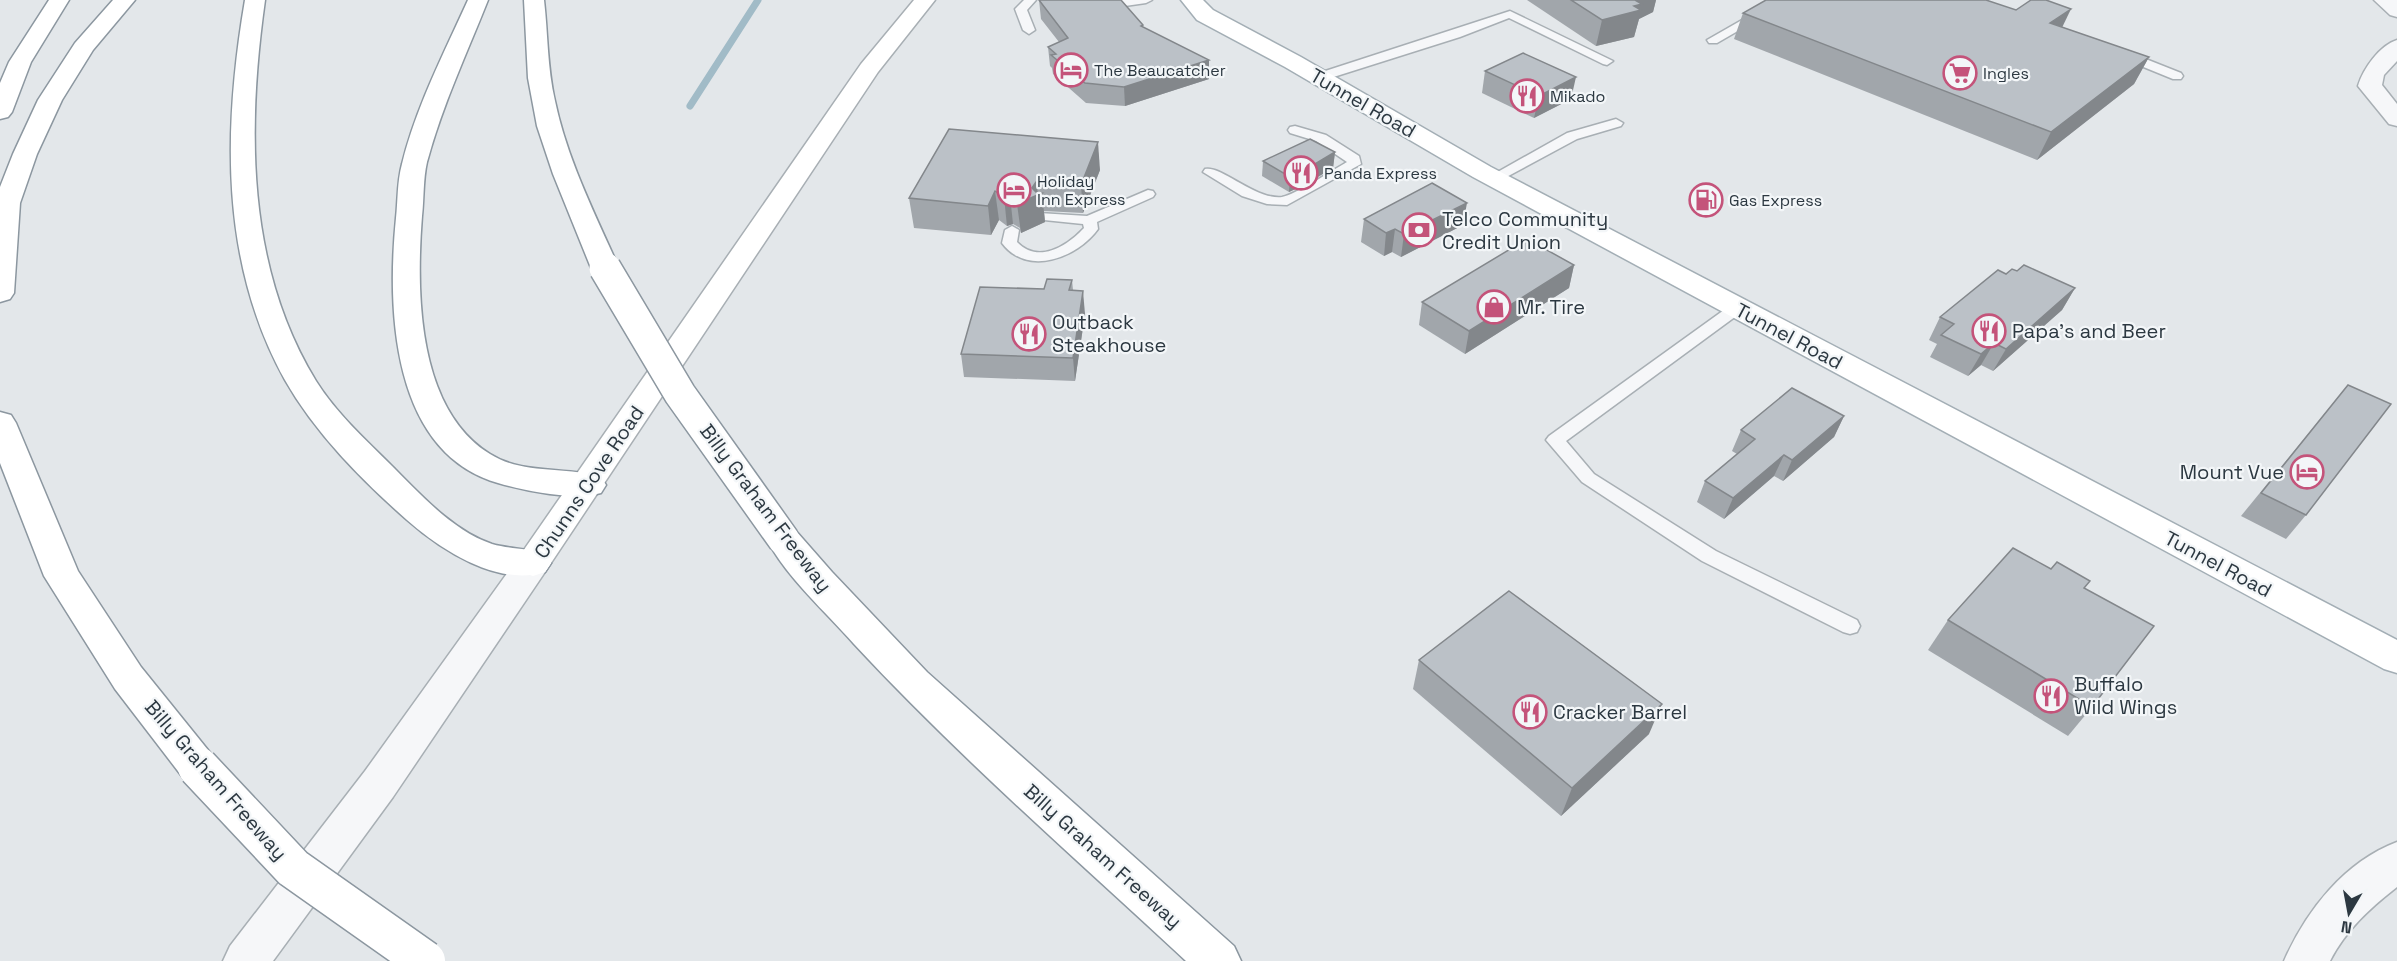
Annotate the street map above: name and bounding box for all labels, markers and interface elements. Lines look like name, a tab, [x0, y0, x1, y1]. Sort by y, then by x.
hotel icon: The Beaucatcher	[1053, 52, 1089, 88]
supermarket icon: Ingles	[1942, 55, 1978, 91]
place label: The Beaucatcher	[1094, 60, 1226, 81]
street label: Tunnel Road	[1305, 62, 1421, 144]
place label: Ingles	[1983, 63, 2029, 84]
restaurant icon: Mikado	[1509, 78, 1545, 114]
place label: Mikado	[1550, 86, 1605, 107]
restaurant icon: Panda Express	[1283, 155, 1319, 191]
place label: Panda Express	[1324, 163, 1437, 184]
place label: Holiday Inn Express	[1037, 171, 1126, 210]
hotel icon: Holiday Inn Express	[996, 172, 1032, 208]
fuel station icon: Gas Express	[1688, 182, 1724, 218]
place label: Gas Express	[1729, 190, 1822, 211]
place label: Telco Community Credit Union	[1442, 206, 1608, 255]
bank icon: Telco Community Credit Union	[1401, 212, 1437, 248]
shop icon: Mr. Tire	[1476, 289, 1512, 325]
place label: Mr. Tire	[1517, 294, 1585, 320]
street label: Tunnel Road	[1731, 297, 1847, 375]
place label: Outback Steakhouse	[1052, 309, 1166, 358]
restaurant icon: Papa's and Beer	[1971, 313, 2007, 349]
restaurant icon: Outback Steakhouse	[1011, 316, 1047, 352]
place label: Papa's and Beer	[2012, 318, 2166, 344]
street label: Chunns Cove Road	[528, 401, 650, 563]
street label: Billy Graham Freeway	[694, 419, 838, 597]
hotel icon: Mount Vue	[2289, 454, 2325, 490]
place label: Mount Vue	[2180, 459, 2284, 485]
street label: Tunnel Road	[2160, 525, 2276, 603]
place label: Buffalo Wild Wings	[2074, 671, 2177, 720]
restaurant icon: Buffalo Wild Wings	[2033, 678, 2069, 714]
street label: Billy Graham Freeway	[139, 694, 293, 866]
restaurant icon: Cracker Barrel	[1512, 694, 1548, 730]
place label: Cracker Barrel	[1553, 699, 1687, 725]
street label: Billy Graham Freeway	[1018, 778, 1188, 934]
north arrow	[2319, 883, 2379, 943]
text: N	[2339, 916, 2354, 939]

